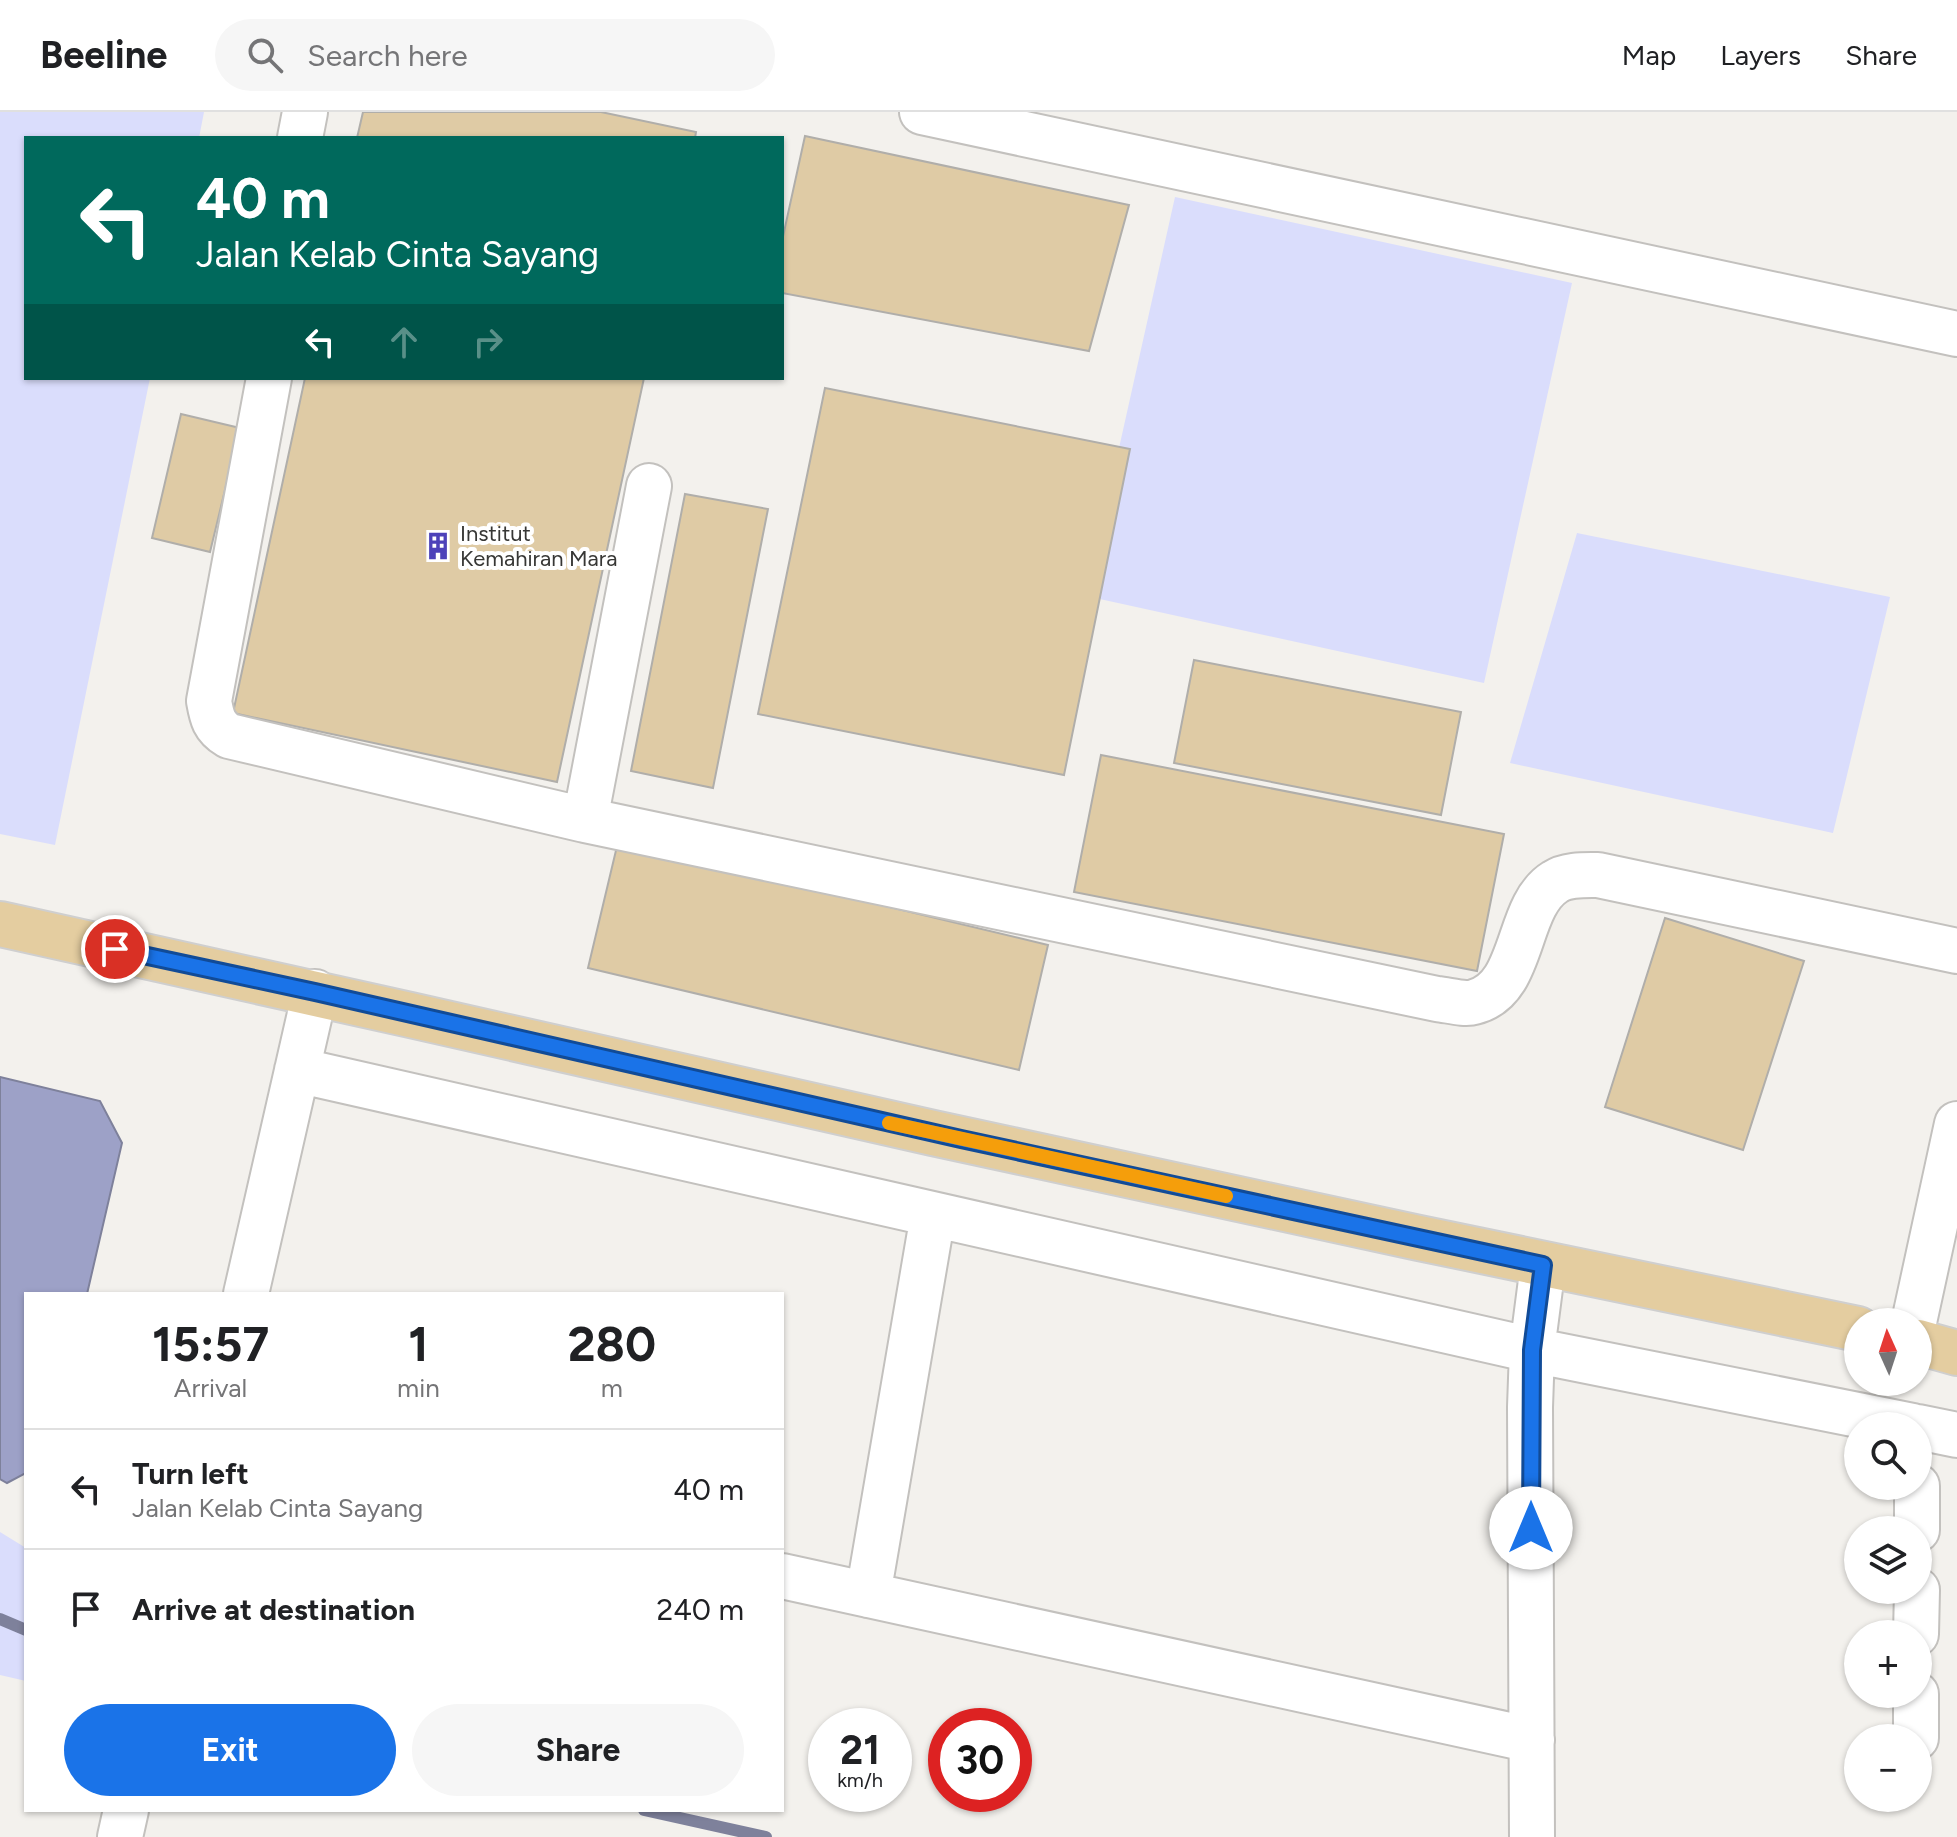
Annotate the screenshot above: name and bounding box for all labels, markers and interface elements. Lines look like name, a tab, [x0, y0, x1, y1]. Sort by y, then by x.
search box	[215, 19, 775, 91]
text: Beeline	[40, 32, 167, 78]
icon: search	[243, 33, 287, 77]
text: Search here	[307, 37, 468, 74]
text: Map	[1622, 38, 1676, 72]
text: Layers	[1720, 38, 1801, 72]
text: Share	[1845, 38, 1917, 72]
text: 40 m	[196, 165, 330, 232]
icon: left	[64, 168, 168, 272]
text: Jalan Kelab Cinta Sayang	[196, 233, 599, 276]
icon: left	[298, 320, 342, 364]
icon: ahead	[382, 320, 426, 364]
icon: right	[466, 320, 510, 364]
place label: Institut Kemahiran Mara	[460, 520, 617, 572]
building icon: Institut Kemahiran Mara	[423, 531, 453, 561]
pin	[81, 915, 149, 983]
icon: arrive	[93, 927, 137, 971]
north arrow	[1844, 1308, 1932, 1396]
map controls	[1844, 1308, 1932, 1812]
text: 15:57	[152, 1315, 269, 1373]
text: 1	[408, 1315, 429, 1373]
text: 280	[568, 1315, 656, 1373]
text: Arrival	[174, 1372, 247, 1404]
text: min	[397, 1372, 440, 1404]
text: m	[601, 1372, 623, 1404]
button: search	[1844, 1412, 1932, 1500]
text: Turn left	[132, 1455, 249, 1492]
icon: left	[64, 1467, 108, 1511]
text: 40 m	[673, 1471, 744, 1508]
position arrow	[1489, 1486, 1573, 1570]
text: Jalan Kelab Cinta Sayang	[132, 1492, 423, 1524]
button: layers	[1844, 1516, 1932, 1604]
icon: arrive	[64, 1587, 108, 1631]
text: Arrive at destination	[132, 1591, 415, 1628]
text: 240 m	[656, 1591, 744, 1628]
button: +	[1844, 1620, 1932, 1708]
button: Exit	[64, 1704, 396, 1796]
button: Share	[412, 1704, 744, 1796]
speed limit sign: 30	[928, 1708, 1032, 1812]
button: −	[1844, 1724, 1932, 1812]
text: 21	[840, 1726, 880, 1774]
text: km/h	[837, 1768, 883, 1792]

